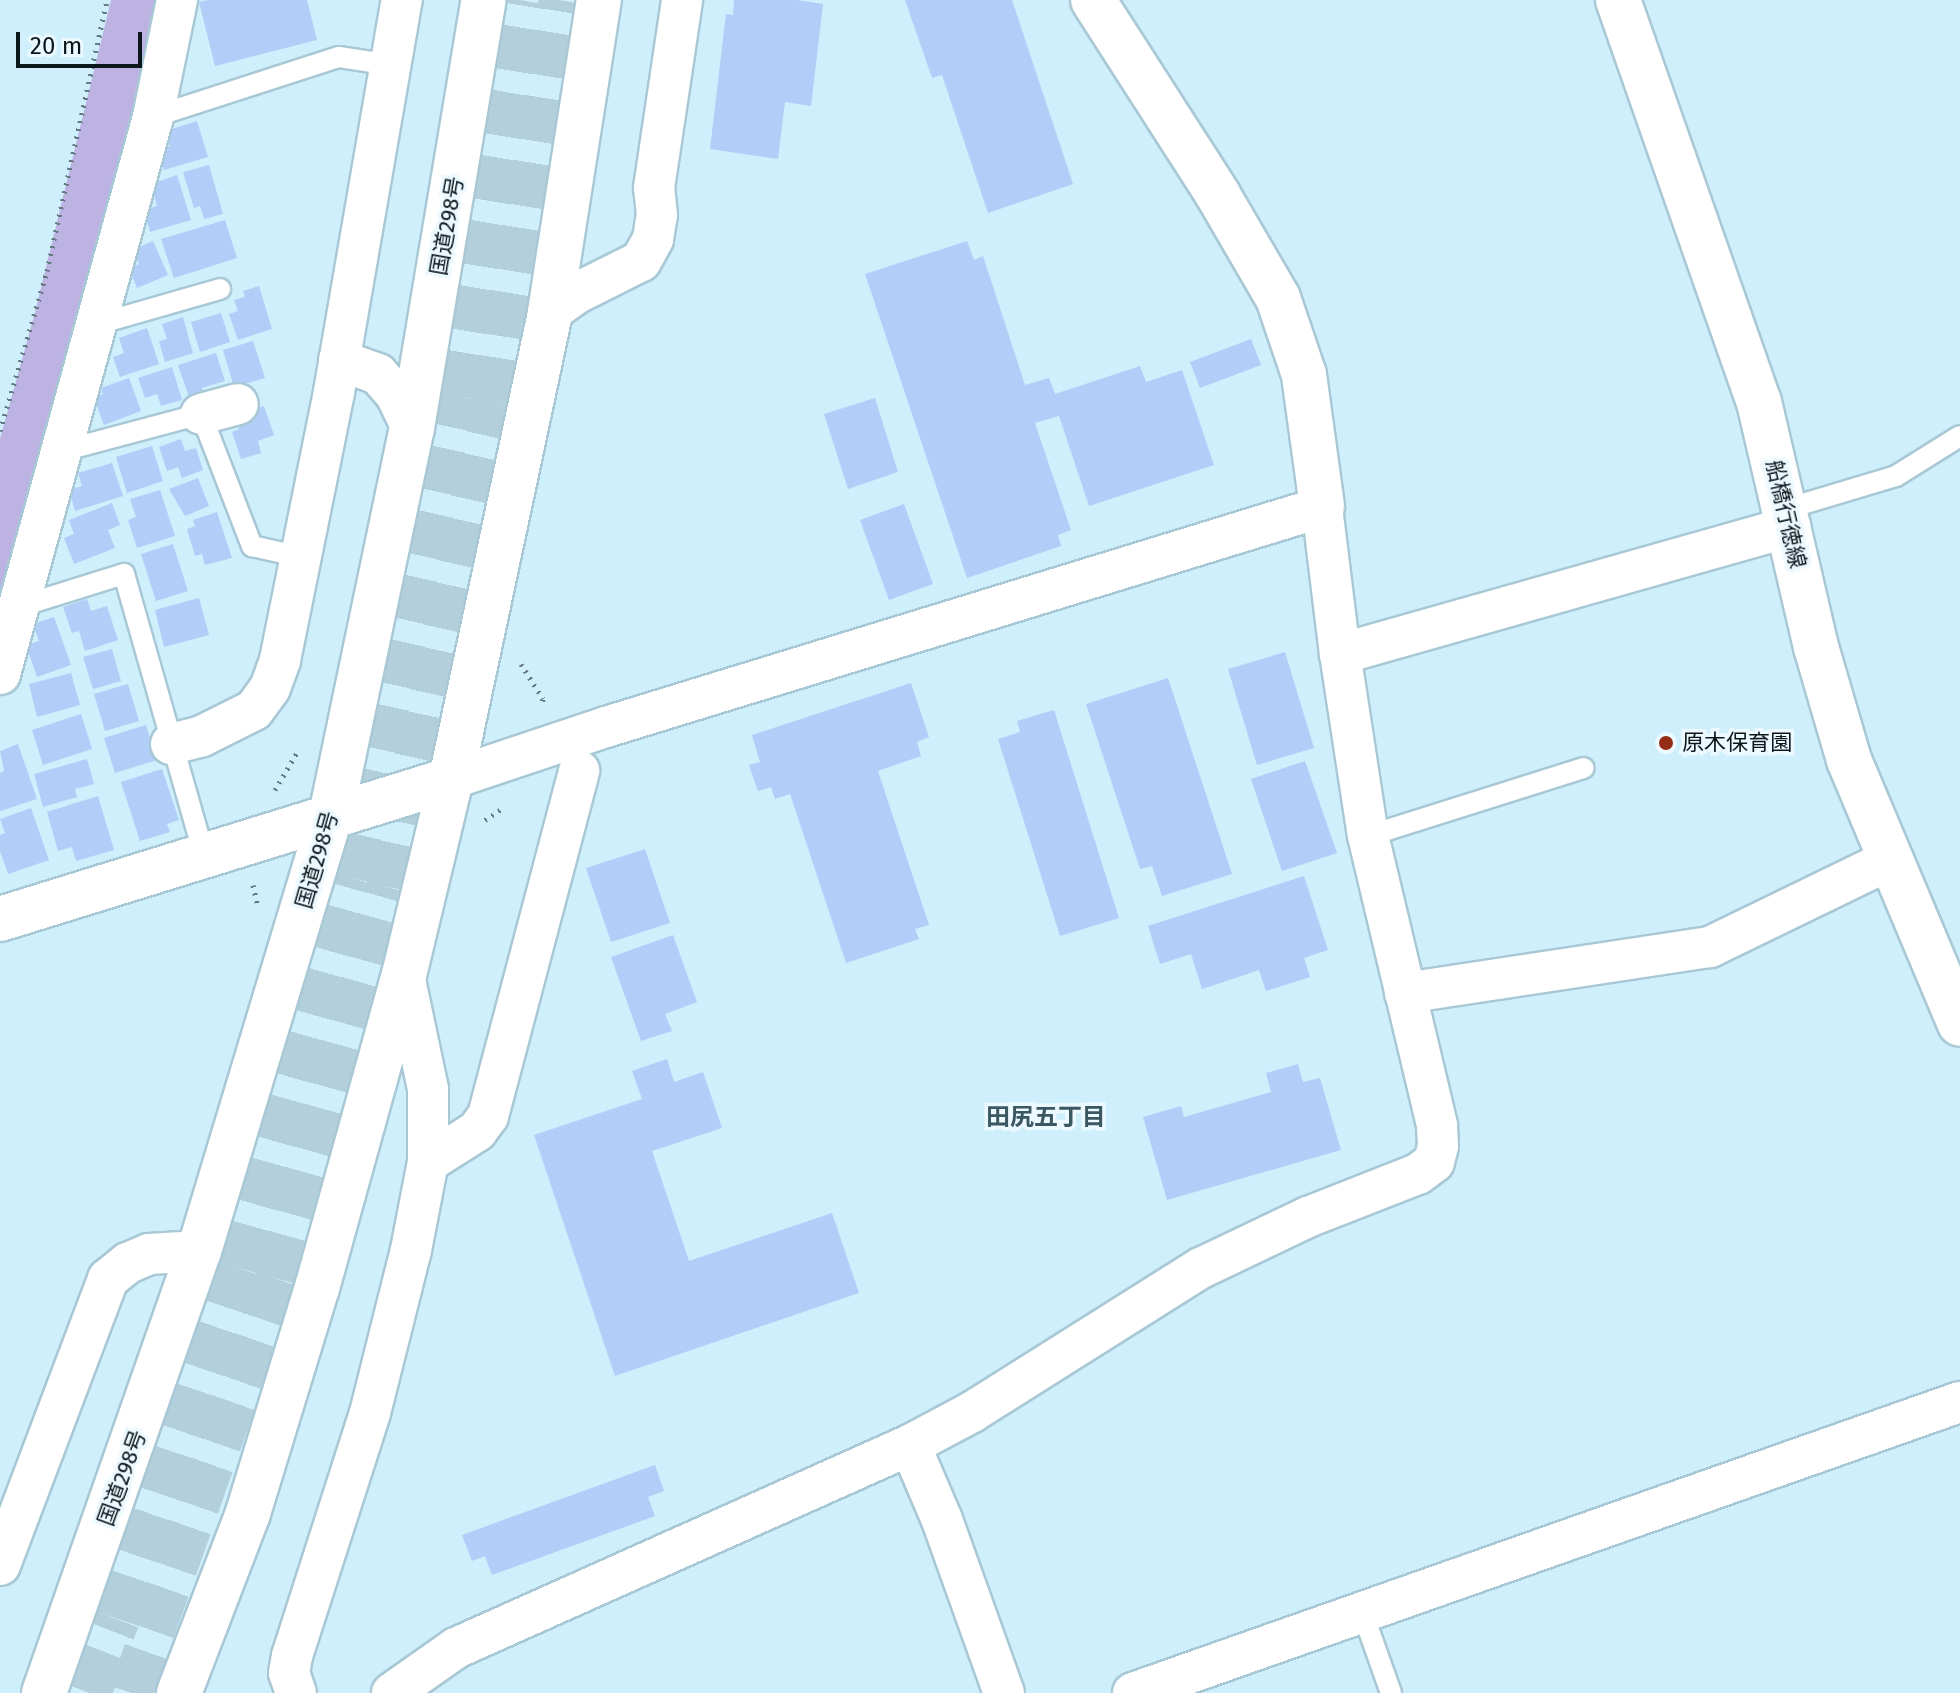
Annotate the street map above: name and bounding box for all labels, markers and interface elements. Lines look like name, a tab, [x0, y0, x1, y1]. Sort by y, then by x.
scale bar	[20, 16, 146, 66]
text: 20 m	[30, 32, 82, 60]
street label: 国道298号	[425, 174, 469, 278]
street label: 船橋行徳線	[1761, 457, 1811, 571]
place label: 原木保育園	[1682, 730, 1792, 756]
marker: 原木保育園	[1657, 734, 1675, 752]
street label: 国道298号	[290, 808, 344, 912]
district label: 田尻五丁目	[986, 1104, 1106, 1132]
street label: 国道298号	[92, 1426, 152, 1530]

